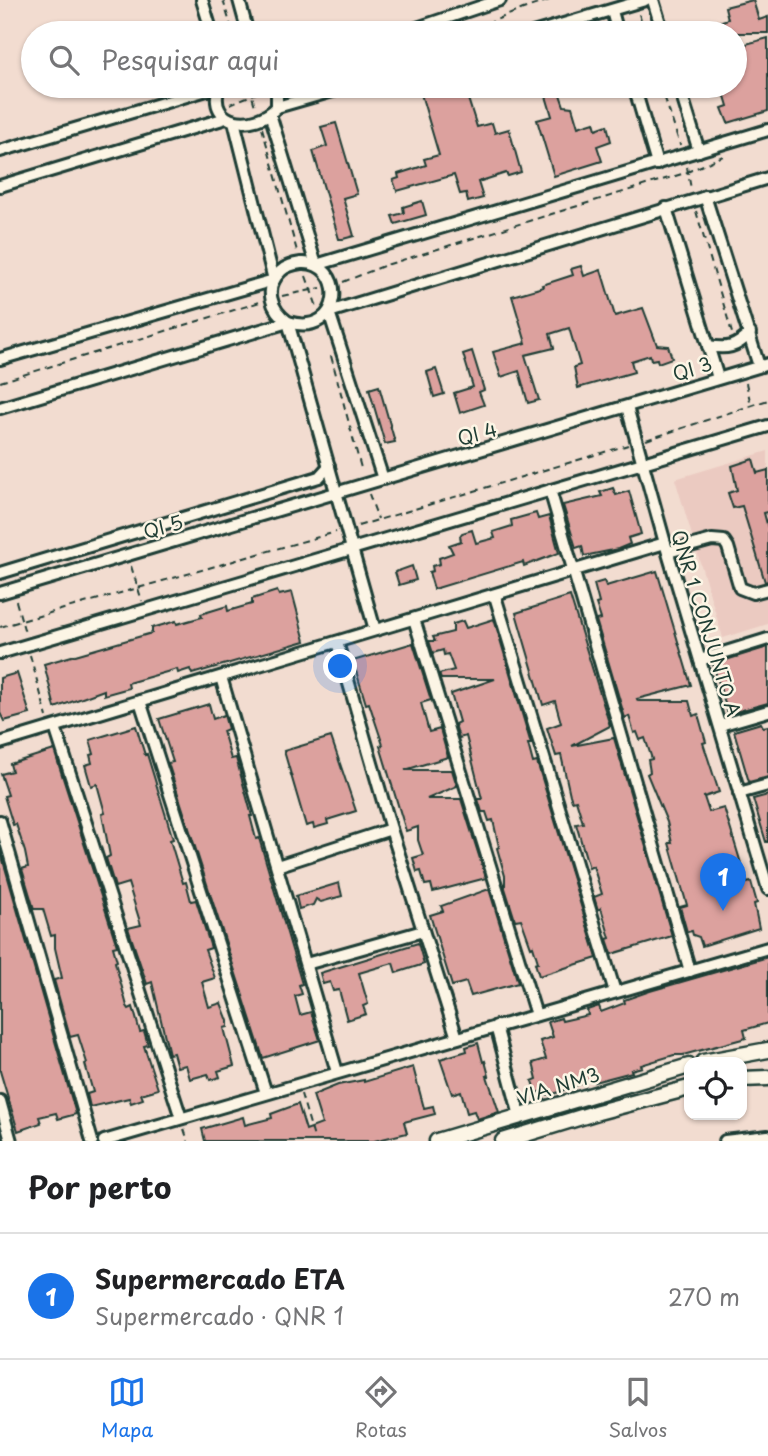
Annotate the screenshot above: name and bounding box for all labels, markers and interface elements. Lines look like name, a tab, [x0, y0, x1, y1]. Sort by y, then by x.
search box	[21, 21, 747, 98]
text: Pesquisar aqui	[101, 40, 279, 79]
icon: search	[45, 41, 83, 79]
street label: QI 3	[669, 349, 715, 387]
street label: QI 4	[454, 414, 500, 452]
street label: QI 5	[140, 507, 186, 545]
street label: QNR 1 CONJUNTO A	[665, 526, 749, 720]
your location	[323, 649, 357, 683]
pin: 1	[700, 853, 746, 911]
map controls	[684, 1057, 747, 1120]
button: locate	[684, 1057, 747, 1120]
street label: VIA NM3	[513, 1059, 603, 1111]
text: Por perto	[28, 1164, 171, 1209]
text: Supermercado ETA	[95, 1259, 345, 1298]
text: 1	[46, 1279, 57, 1314]
text: 270 m	[668, 1279, 740, 1314]
text: Supermercado · QNR 1	[95, 1298, 344, 1333]
tab: Mapa	[101, 1373, 153, 1443]
tab: Rotas	[355, 1373, 407, 1443]
tab: Salvos	[608, 1373, 667, 1443]

